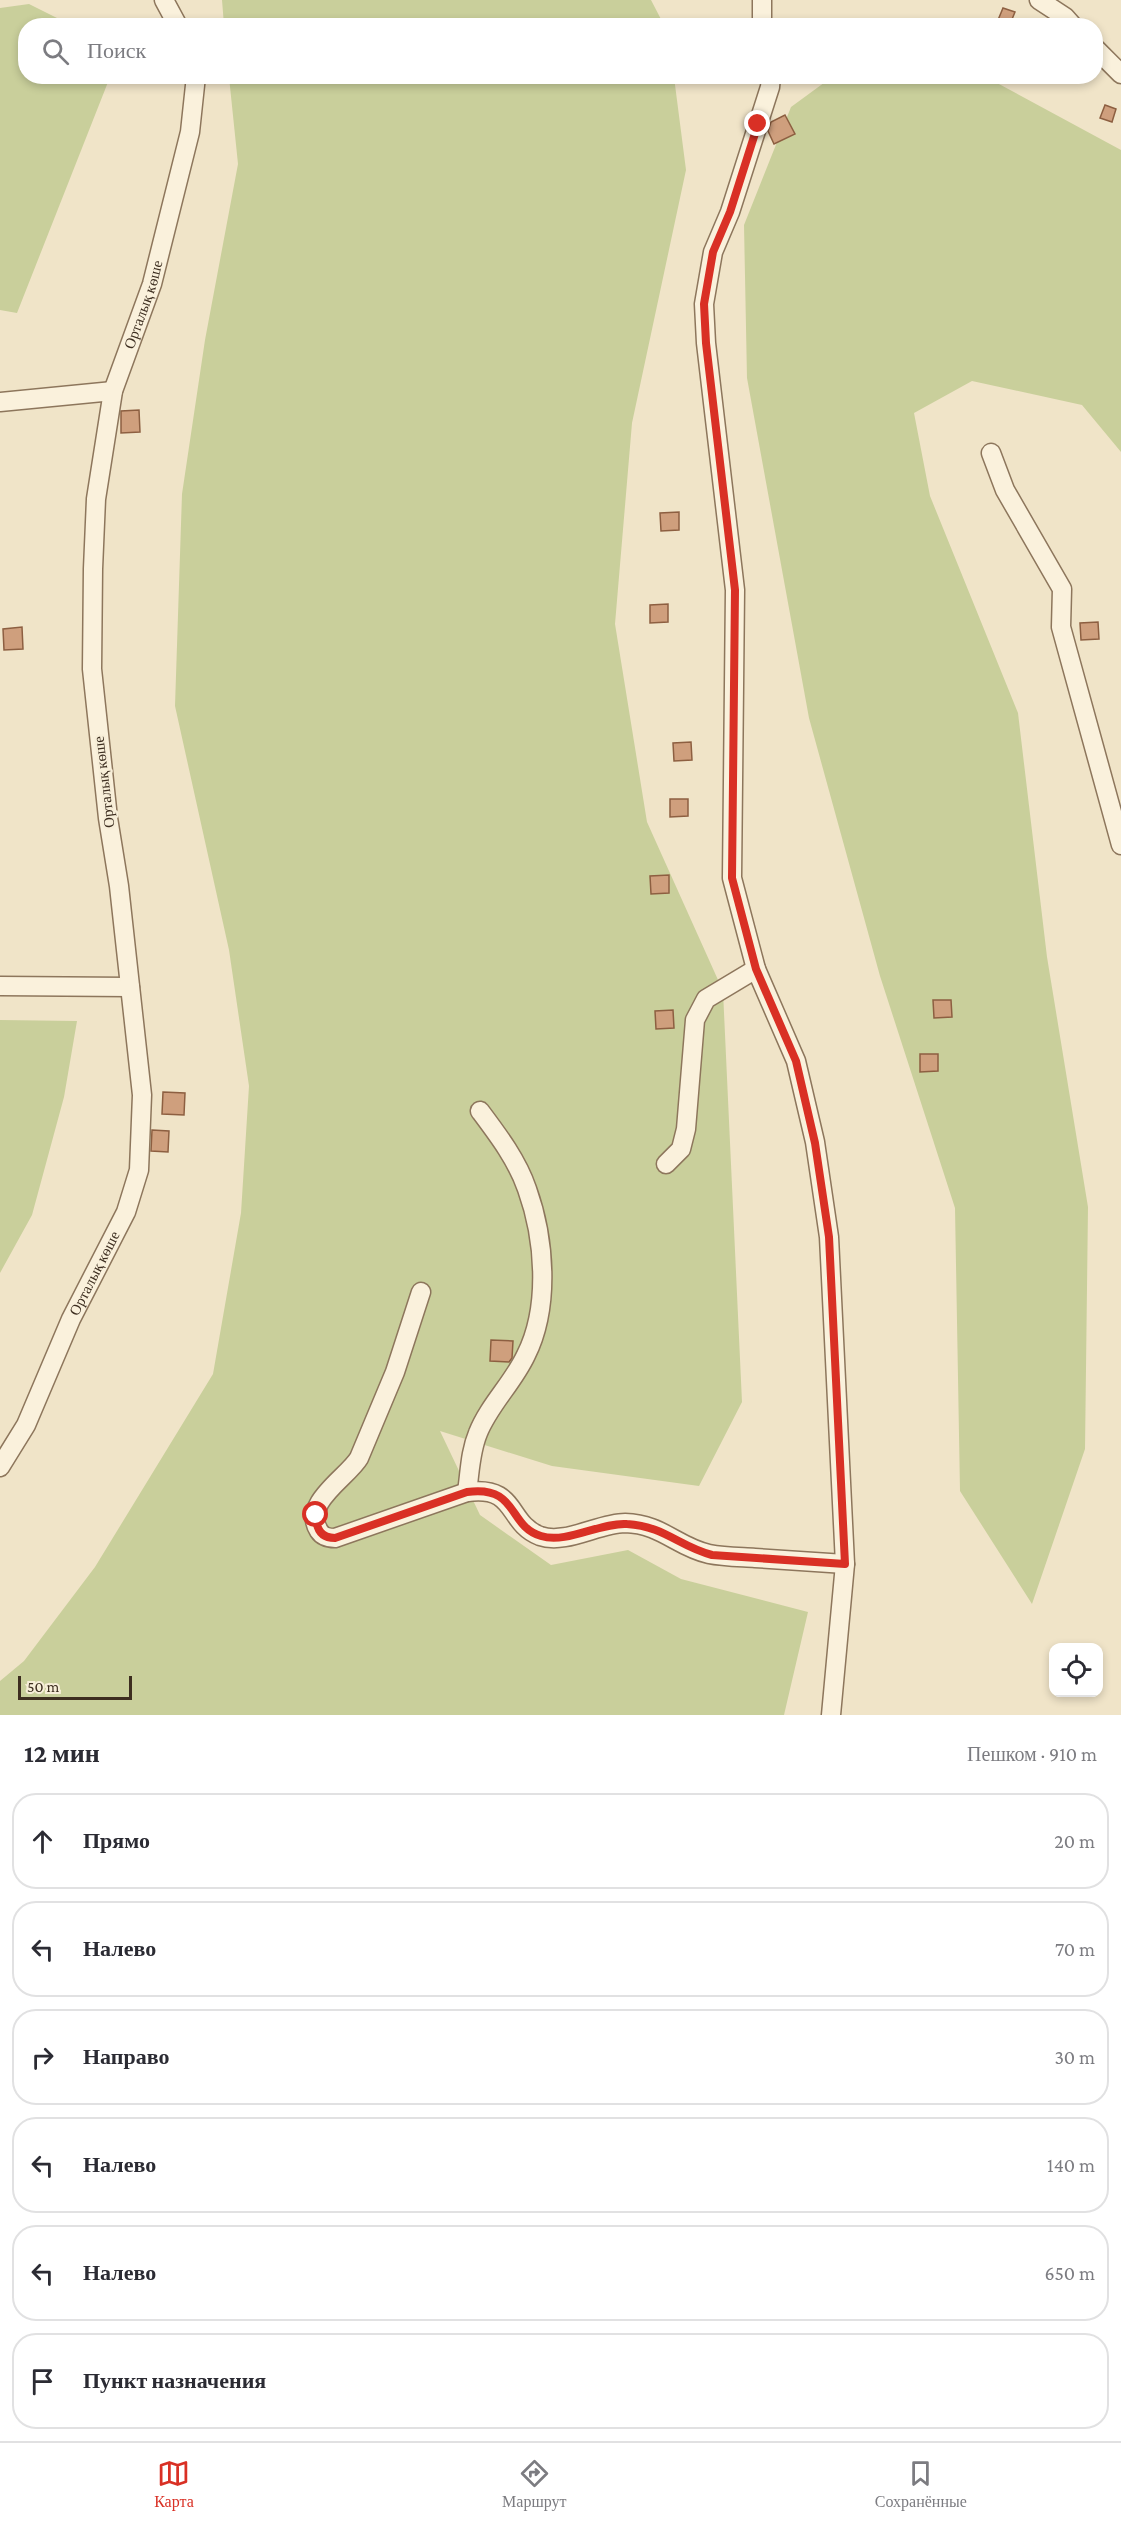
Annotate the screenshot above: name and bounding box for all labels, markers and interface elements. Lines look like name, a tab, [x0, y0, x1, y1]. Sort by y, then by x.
search box	[18, 18, 1103, 84]
icon: search	[39, 35, 72, 68]
text: Поиск	[87, 38, 146, 63]
route end	[744, 110, 770, 136]
street label: Орталық көше	[121, 258, 166, 351]
street label: Орталық көше	[90, 735, 118, 829]
street label: Орталық көше	[66, 1228, 123, 1318]
route start	[302, 1501, 328, 1527]
map controls	[1049, 1643, 1103, 1697]
button: locate	[1049, 1643, 1103, 1697]
scale bar	[18, 1673, 132, 1700]
text: 50 m	[27, 1678, 59, 1695]
text: 12 мин	[24, 1739, 100, 1768]
text: Пешком · 910 m	[967, 1743, 1097, 1765]
icon: ahead	[26, 1825, 59, 1858]
text: Прямо	[83, 1828, 150, 1853]
text: 20 m	[1054, 1830, 1095, 1852]
icon: left	[26, 1933, 59, 1966]
text: Налево	[83, 1936, 156, 1961]
text: 70 m	[1055, 1938, 1095, 1960]
icon: right	[26, 2041, 59, 2074]
text: Направо	[83, 2044, 169, 2069]
text: 30 m	[1054, 2046, 1095, 2068]
icon: left	[26, 2149, 59, 2182]
text: Налево	[83, 2152, 156, 2177]
text: 140 m	[1047, 2154, 1095, 2176]
icon: left	[26, 2257, 59, 2290]
text: Налево	[83, 2260, 156, 2285]
text: 650 m	[1045, 2262, 1095, 2284]
icon: arrive	[26, 2365, 59, 2398]
text: Пункт назначения	[83, 2368, 266, 2393]
tab: Карта	[154, 2457, 194, 2511]
tab: Маршрут	[502, 2457, 567, 2511]
tab: Сохранённые	[875, 2457, 967, 2511]

